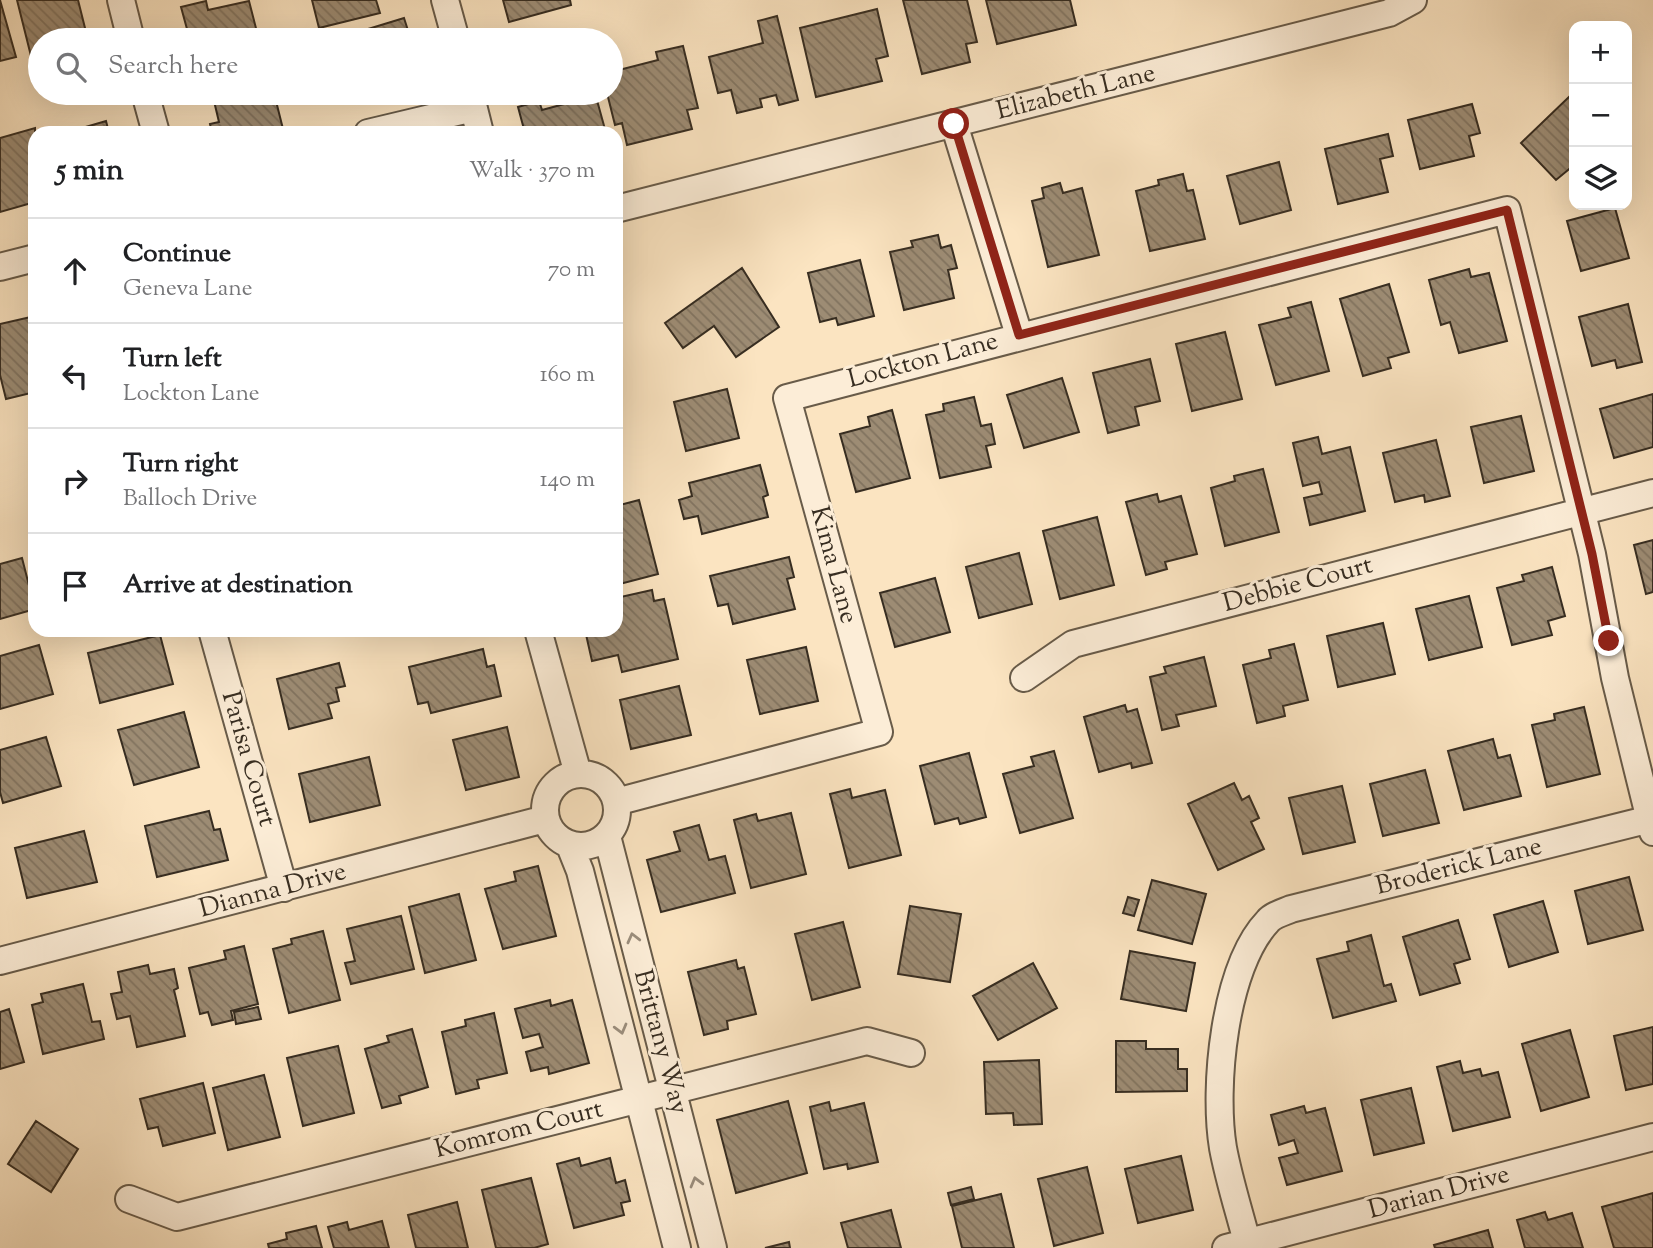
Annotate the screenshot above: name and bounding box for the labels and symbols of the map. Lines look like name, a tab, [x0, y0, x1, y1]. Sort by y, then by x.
street label: Elizabeth Lane	[993, 55, 1159, 131]
route start	[938, 108, 969, 139]
street label: Lockton Lane	[844, 323, 1002, 399]
street label: Kima Lane	[800, 502, 866, 628]
street label: Debbie Court	[1219, 547, 1377, 623]
route end	[1593, 625, 1624, 656]
street label: Parisa Court	[211, 687, 285, 831]
street label: Broderick Lane	[1372, 828, 1546, 906]
street label: Dianna Drive	[195, 854, 351, 928]
one-way arrow	[627, 932, 641, 944]
street label: Brittany Way	[623, 966, 697, 1118]
one-way arrow	[613, 1023, 627, 1035]
street label: Komrom Court	[431, 1091, 607, 1169]
street label: Darian Drive	[1364, 1156, 1514, 1230]
one-way arrow	[690, 1176, 704, 1188]

